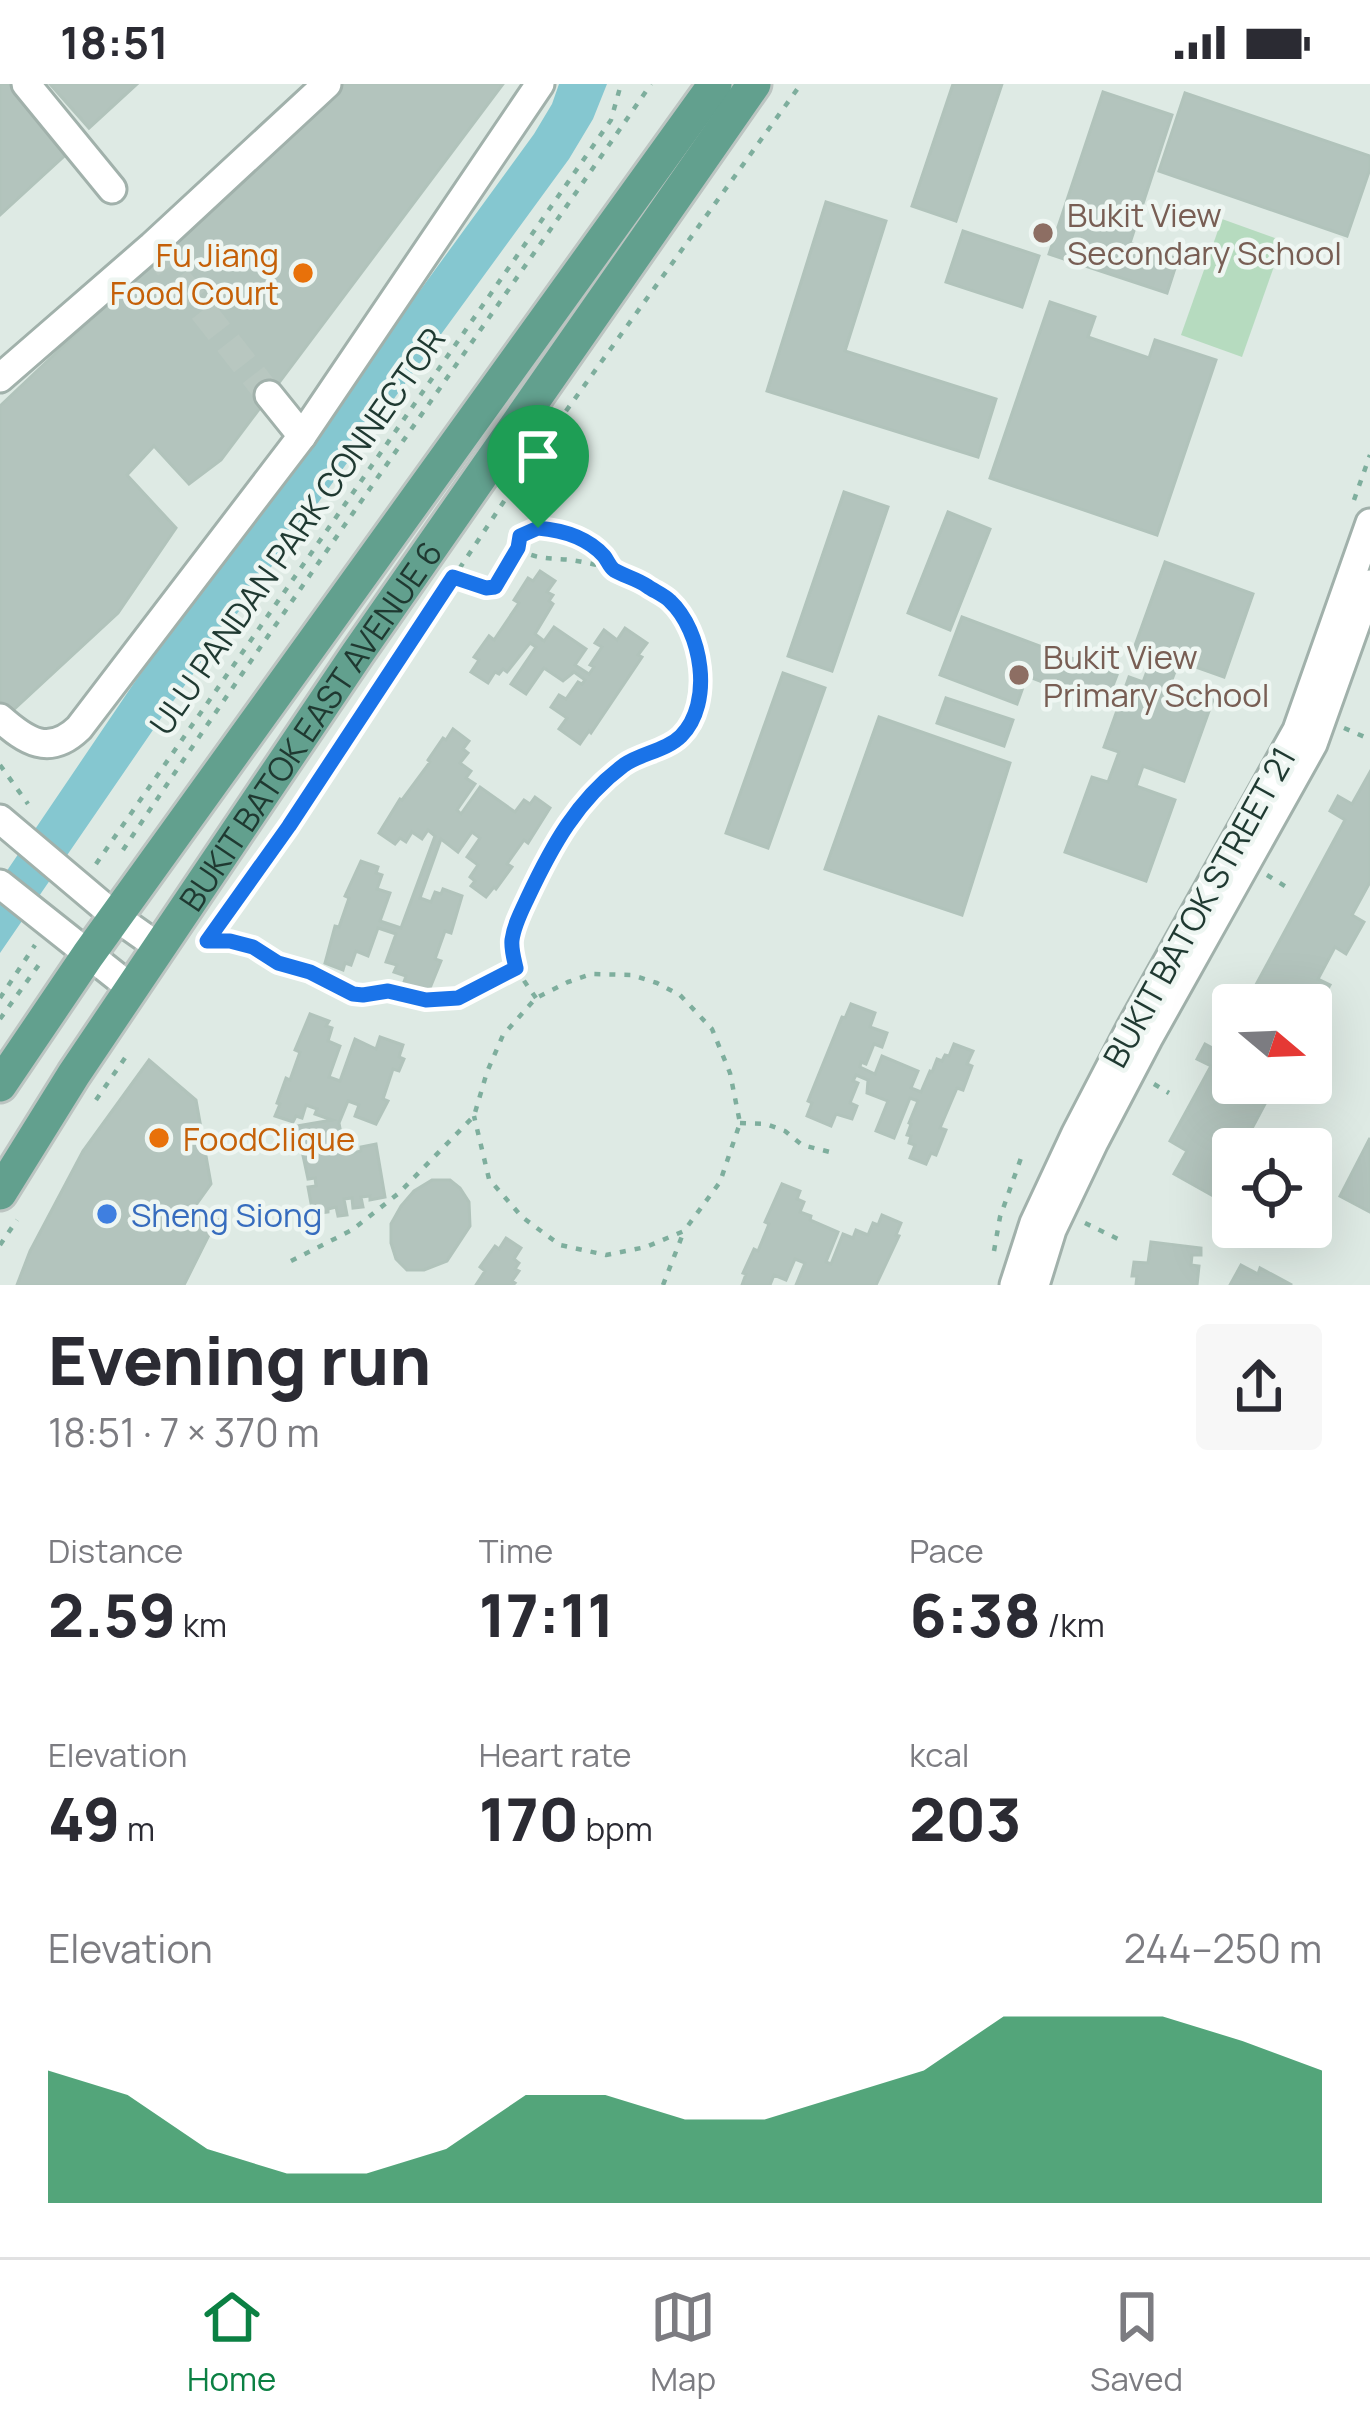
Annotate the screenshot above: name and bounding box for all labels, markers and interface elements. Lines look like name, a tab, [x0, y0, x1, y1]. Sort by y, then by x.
text: 18:51	[60, 11, 169, 73]
place label: Bukit View Secondary School	[1067, 192, 1342, 275]
marker: Bukit View Secondary School	[1030, 220, 1056, 246]
place label: Fu Jiang Food Court	[110, 232, 279, 315]
marker: Fu Jiang Food Court	[290, 260, 316, 286]
street label: ULU PANDAN PARK CONNECTOR	[139, 319, 455, 743]
pin	[487, 405, 589, 528]
icon: arrive	[505, 423, 571, 489]
street label: BUKIT BATOK EAST AVENUE 6	[168, 532, 452, 919]
place label: Bukit View Primary School	[1043, 634, 1270, 717]
marker: Bukit View Primary School	[1006, 662, 1032, 688]
street label: BUKIT BATOK STREET 21	[1092, 739, 1306, 1075]
north arrow	[1212, 984, 1332, 1104]
map controls	[1212, 984, 1332, 1248]
place label: FoodClique	[183, 1116, 355, 1161]
marker: FoodClique	[146, 1125, 172, 1151]
button: locate	[1212, 1128, 1332, 1248]
place label: Sheng Siong	[131, 1192, 322, 1237]
marker: Sheng Siong	[94, 1201, 120, 1227]
text: Evening run	[48, 1315, 431, 1405]
button: share	[1196, 1324, 1322, 1450]
text: 18:51 · 7 × 370 m	[48, 1405, 320, 1459]
text: Distance	[48, 1528, 183, 1573]
text: Time	[479, 1528, 553, 1573]
text: Pace	[909, 1528, 984, 1573]
text: 2.59	[48, 1573, 176, 1655]
text: 17:11	[479, 1573, 614, 1655]
text: 6:38	[909, 1573, 1041, 1655]
text: km	[176, 1602, 227, 1647]
text: /km	[1041, 1602, 1105, 1647]
text: Elevation	[48, 1732, 187, 1777]
text: Heart rate	[479, 1732, 632, 1777]
text: kcal	[909, 1732, 970, 1777]
text: 49	[48, 1777, 120, 1859]
text: 170	[479, 1777, 579, 1859]
text: 203	[909, 1777, 1021, 1859]
text: m	[120, 1806, 155, 1851]
text: bpm	[579, 1806, 653, 1851]
text: Elevation	[48, 1921, 213, 1975]
text: 244–250 m	[1124, 1921, 1322, 1975]
tab: Home	[187, 2284, 276, 2401]
tab: Map	[650, 2284, 716, 2401]
tab: Saved	[1090, 2284, 1183, 2401]

